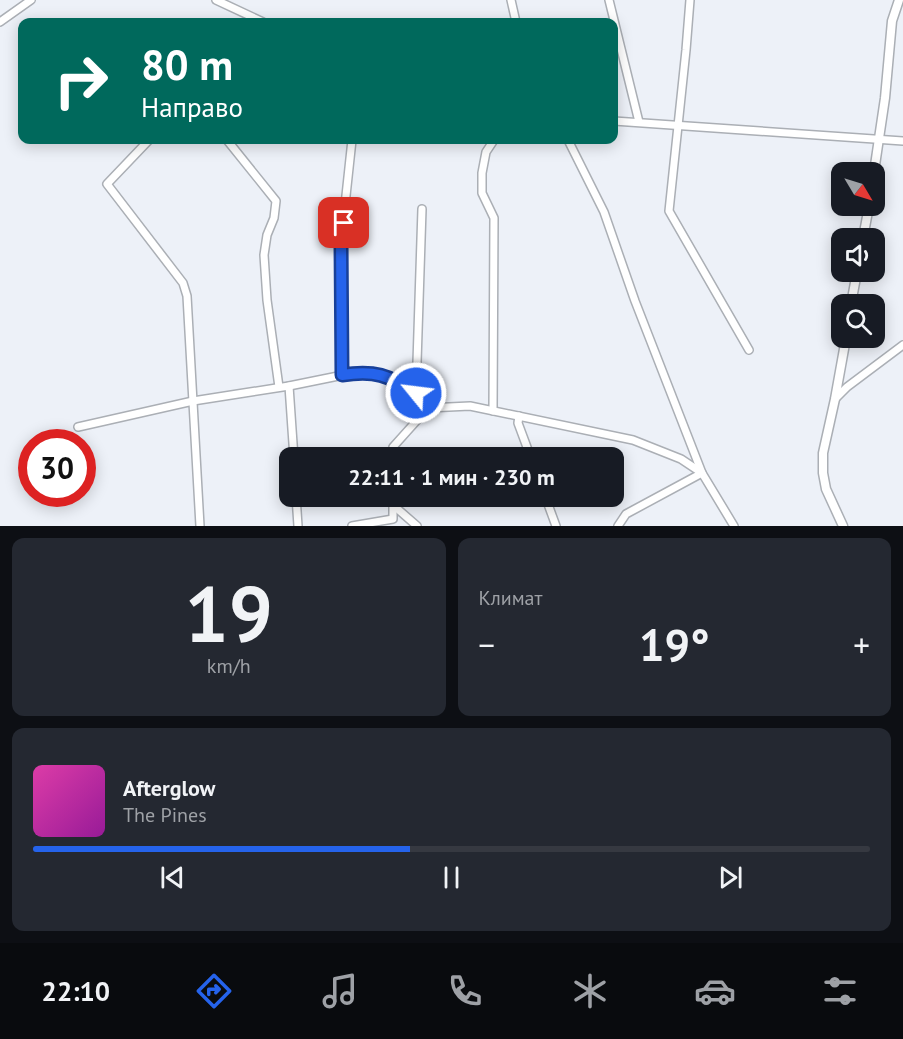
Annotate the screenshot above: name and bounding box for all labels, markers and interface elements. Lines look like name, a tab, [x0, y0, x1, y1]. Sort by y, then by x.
text: 80 m	[141, 37, 233, 92]
icon: right	[42, 42, 120, 120]
text: Направо	[141, 90, 243, 124]
north arrow	[831, 162, 885, 216]
map controls	[831, 162, 885, 348]
pin	[318, 197, 369, 248]
icon: arrive	[327, 206, 360, 239]
button: sound	[831, 228, 885, 282]
button: search	[831, 294, 885, 348]
position arrow	[384, 361, 448, 425]
speed limit sign: 30	[18, 429, 96, 507]
text: 22:11 · 1 мин · 230 m	[348, 463, 555, 491]
text: 19	[185, 563, 273, 664]
text: Климат	[479, 585, 542, 611]
text: 19°	[639, 615, 710, 673]
text: −	[479, 623, 495, 666]
text: +	[853, 623, 870, 666]
text: km/h	[207, 653, 251, 679]
text: Afterglow	[123, 774, 215, 802]
text: The Pines	[123, 802, 207, 828]
icon: previous	[156, 861, 189, 894]
icon: pause	[435, 861, 468, 894]
icon: next	[714, 861, 747, 894]
icon: directions	[193, 970, 235, 1012]
icon: music	[319, 970, 361, 1012]
icon: phone	[444, 970, 486, 1012]
icon: climate	[569, 970, 611, 1012]
icon: car	[694, 970, 736, 1012]
icon: filters	[819, 970, 861, 1012]
text: 22:10	[42, 974, 110, 1008]

